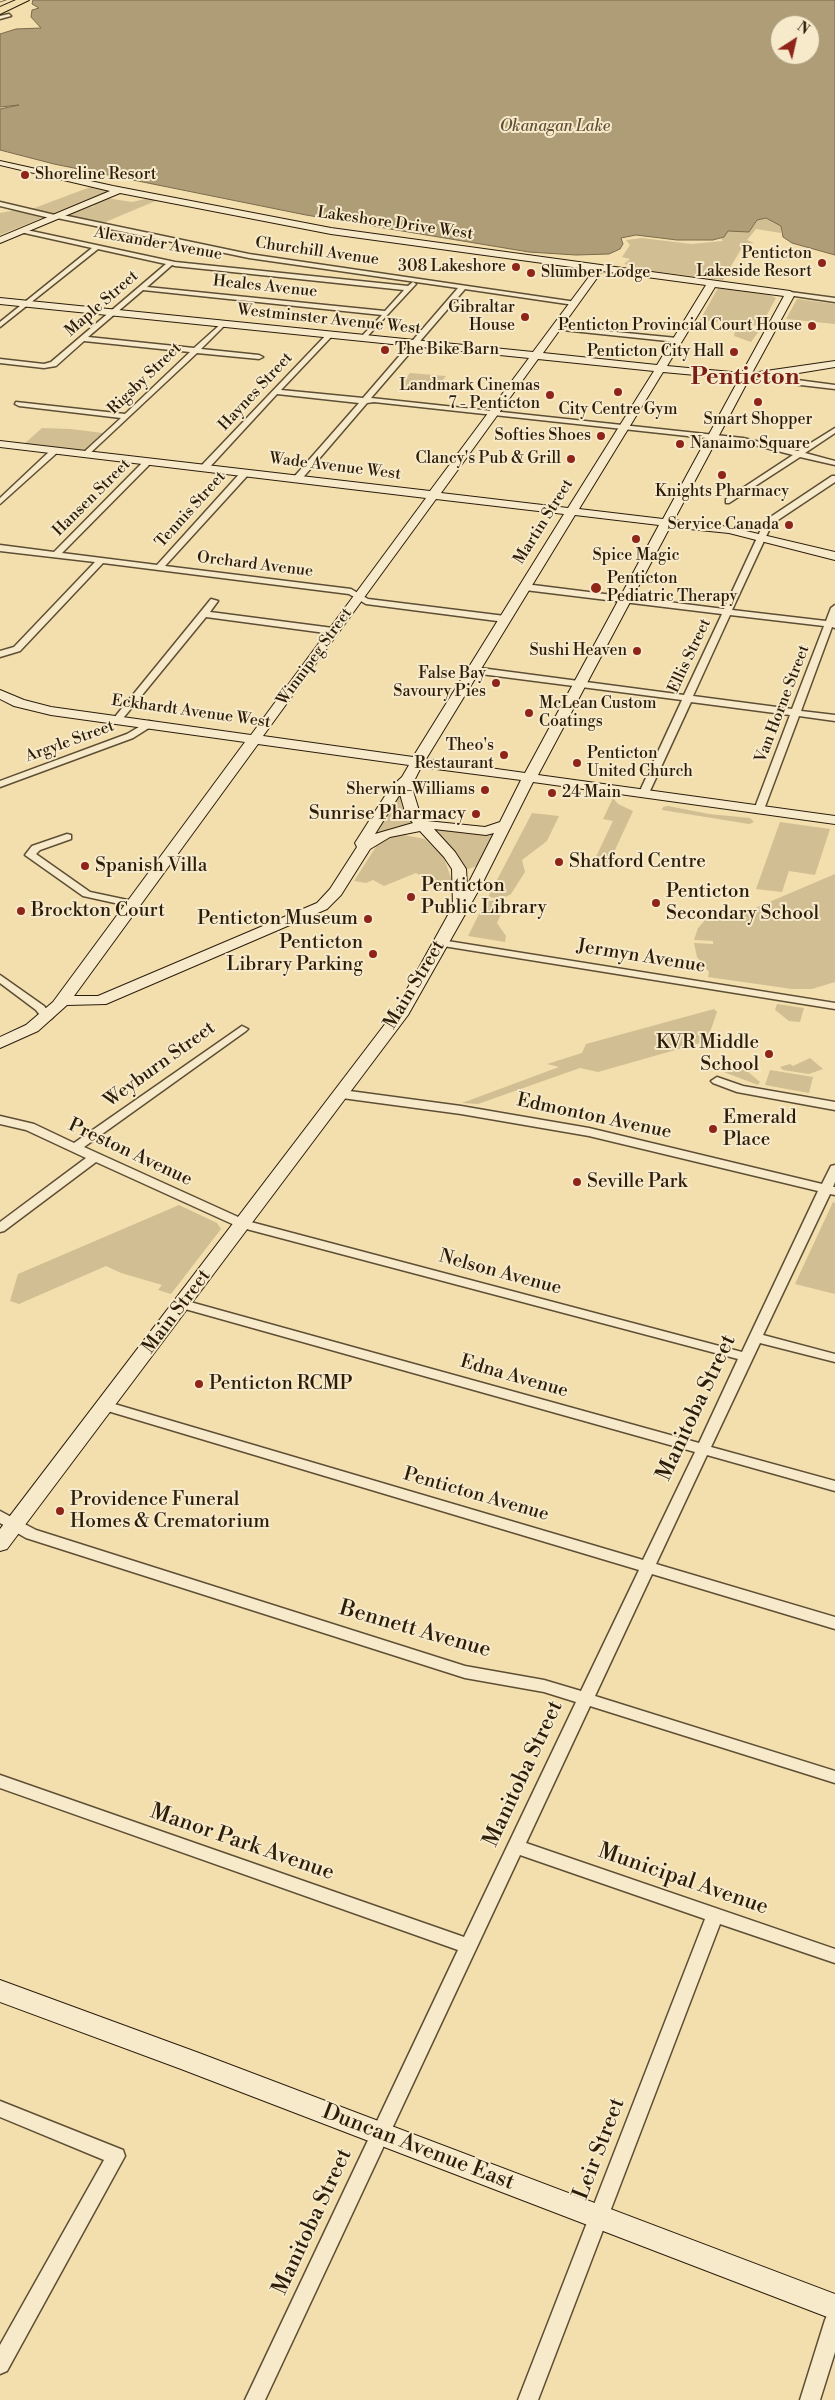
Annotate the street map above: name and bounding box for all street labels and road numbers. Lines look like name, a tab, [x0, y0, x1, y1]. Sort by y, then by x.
street label: Lakeshore Drive West	[316, 204, 474, 244]
street label: Alexander Avenue	[92, 223, 224, 265]
street label: Churchill Avenue	[254, 234, 380, 270]
street label: Maple Street	[61, 267, 143, 341]
street label: Heales Avenue	[212, 272, 318, 302]
street label: Westminster Avenue West	[236, 301, 422, 339]
street label: Rigsby Street	[104, 339, 186, 419]
street label: Haynes Street	[215, 349, 297, 435]
street label: Wade Avenue West	[268, 449, 402, 485]
street label: Hansen Street	[49, 455, 135, 541]
street label: Tennis Street	[152, 468, 230, 552]
street label: Martin Street	[510, 476, 578, 568]
street label: Orchard Avenue	[196, 548, 314, 582]
street label: Winnipeg Street	[273, 604, 357, 710]
street label: Ellis Street	[664, 616, 716, 696]
street label: Van Horne Street	[752, 643, 814, 765]
street label: Eckhardt Avenue West	[110, 691, 272, 733]
street label: Argyle Street	[23, 717, 117, 767]
street label: Main Street	[380, 936, 450, 1034]
street label: Jermyn Avenue	[575, 936, 707, 978]
street label: Weyburn Street	[100, 1017, 220, 1113]
street label: Edmonton Avenue	[515, 1089, 673, 1145]
street label: Preston Avenue	[64, 1114, 196, 1192]
street label: Nelson Avenue	[436, 1246, 564, 1300]
street label: Main Street	[138, 1265, 216, 1359]
street label: Manitoba Street	[652, 1331, 742, 1485]
street label: Edna Avenue	[457, 1351, 571, 1403]
street label: Penticton Avenue	[401, 1463, 551, 1527]
street label: Bennett Avenue	[336, 1596, 494, 1664]
street label: Manitoba Street	[479, 1697, 569, 1851]
street label: Manor Park Avenue	[147, 1799, 337, 1887]
street label: Municipal Avenue	[594, 1839, 772, 1921]
street label: Leir Street	[569, 2094, 631, 2204]
street label: Duncan Avenue East	[318, 2099, 518, 2197]
street label: Manitoba Street	[268, 2145, 358, 2299]

